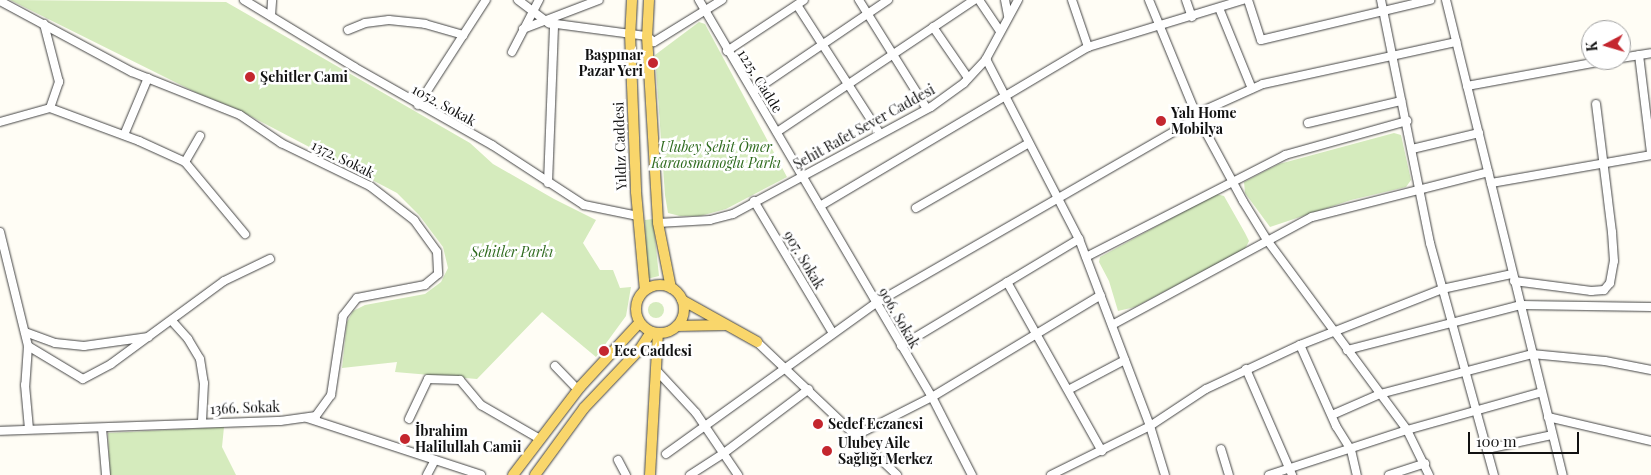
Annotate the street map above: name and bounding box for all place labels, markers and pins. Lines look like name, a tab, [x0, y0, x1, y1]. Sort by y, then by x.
place label: Başpınar Pazar Yeri	[578, 47, 643, 80]
marker: Başpınar Pazar Yeri	[647, 57, 659, 69]
place label: Şehitler Cami	[260, 69, 348, 85]
marker: Şehitler Cami	[244, 71, 256, 83]
place label: Yalı Home Mobilya	[1171, 105, 1237, 138]
marker: Yalı Home Mobilya	[1155, 115, 1167, 127]
place label: Ece Caddesi	[614, 343, 692, 359]
marker: Ece Caddesi	[598, 345, 610, 357]
place label: Sedef Eczanesi	[828, 416, 923, 432]
marker: Sedef Eczanesi	[812, 418, 824, 430]
place label: İbrahim Halilullah Camii	[415, 423, 521, 456]
marker: İbrahim Halilullah Camii	[399, 433, 411, 445]
place label: Ulubey Aile Sağlığı Merkez	[838, 435, 933, 468]
marker: Ulubey Aile Sağlığı Merkez	[820, 444, 834, 458]

